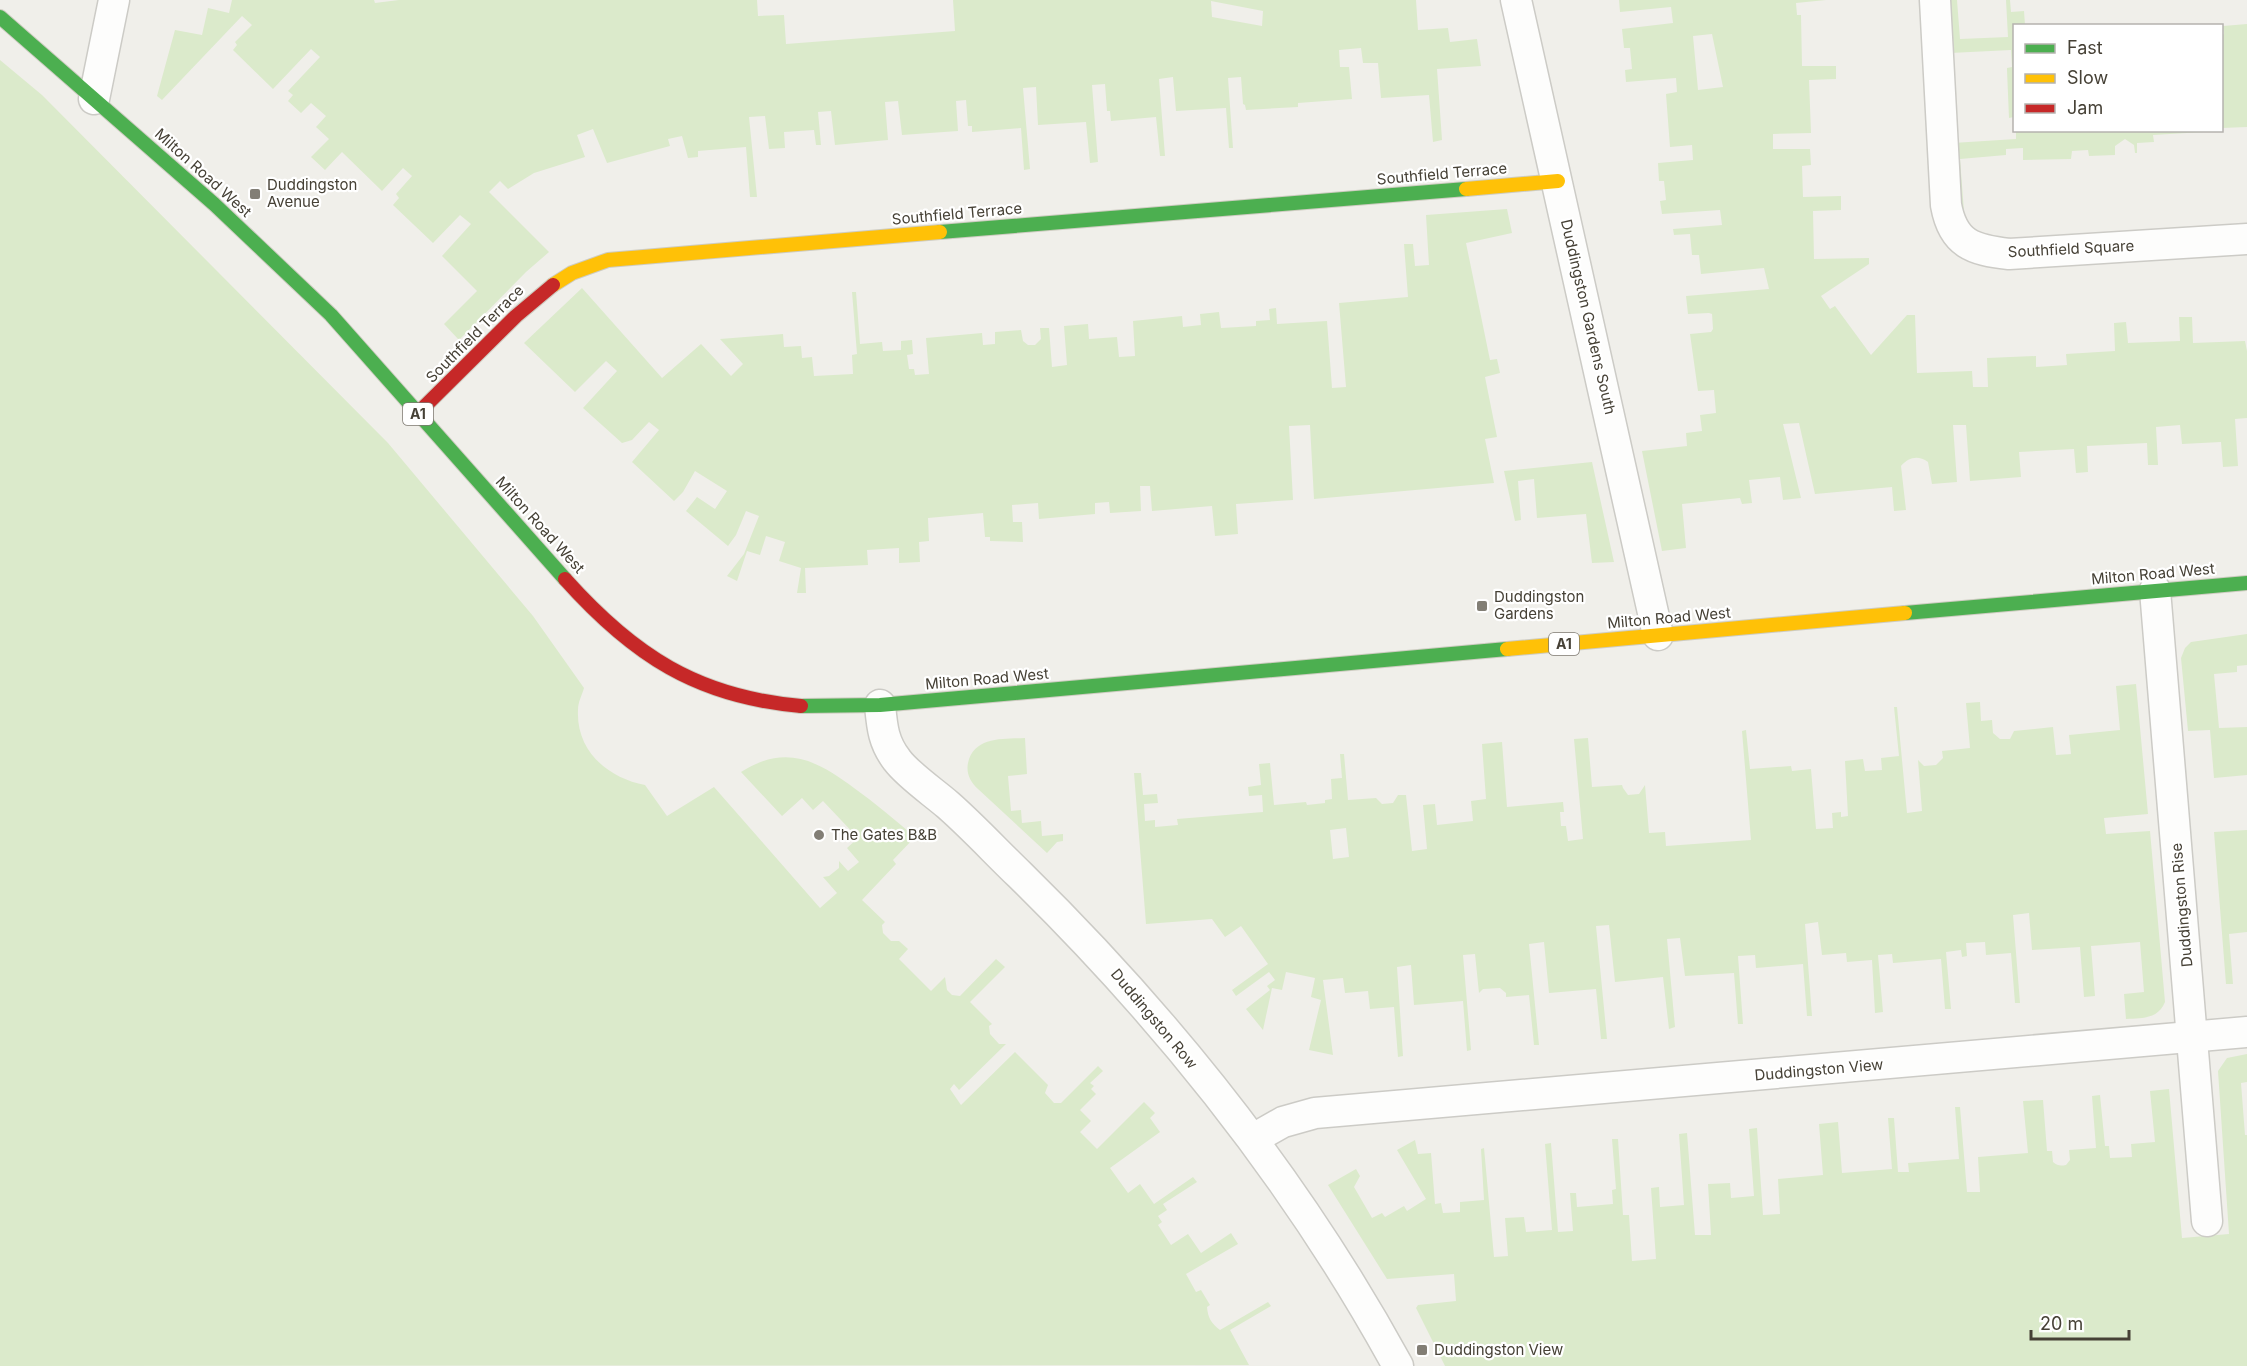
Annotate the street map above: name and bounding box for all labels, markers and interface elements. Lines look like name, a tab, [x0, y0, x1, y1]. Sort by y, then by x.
legend	[2013, 24, 2223, 132]
text: Fast	[2067, 37, 2103, 58]
text: Slow	[2067, 67, 2108, 88]
text: Jam	[2067, 97, 2103, 118]
street label: Milton Road West	[151, 124, 256, 221]
street label: Southfield Terrace	[1376, 158, 1508, 189]
place label: Duddingston Avenue	[267, 175, 357, 211]
marker: Duddingston Avenue	[248, 187, 262, 201]
street label: Southfield Terrace	[891, 198, 1023, 229]
street label: Duddingston Gardens South	[1557, 217, 1620, 416]
street label: Southfield Square	[2007, 236, 2135, 261]
street label: Southfield Terrace	[422, 281, 528, 387]
road number: A1	[403, 403, 433, 425]
street label: Milton Road West	[492, 472, 589, 577]
street label: Milton Road West	[2090, 559, 2216, 588]
place label: Duddingston Gardens	[1494, 587, 1584, 623]
marker: Duddingston Gardens	[1475, 599, 1489, 613]
street label: Milton Road West	[1606, 603, 1732, 632]
road number: A1	[1549, 633, 1579, 655]
street label: Milton Road West	[924, 664, 1050, 693]
place label: The Gates B&B	[831, 825, 937, 844]
marker: The Gates B&B	[812, 828, 826, 842]
street label: Duddingston Rise	[2167, 842, 2196, 968]
street label: Duddingston Row	[1107, 965, 1202, 1073]
street label: Duddingston View	[1754, 1054, 1884, 1085]
scale bar	[2031, 1303, 2128, 1341]
text: 20 m	[2040, 1313, 2083, 1334]
place label: Duddingston View	[1434, 1340, 1563, 1359]
marker: Duddingston View	[1415, 1343, 1429, 1357]

